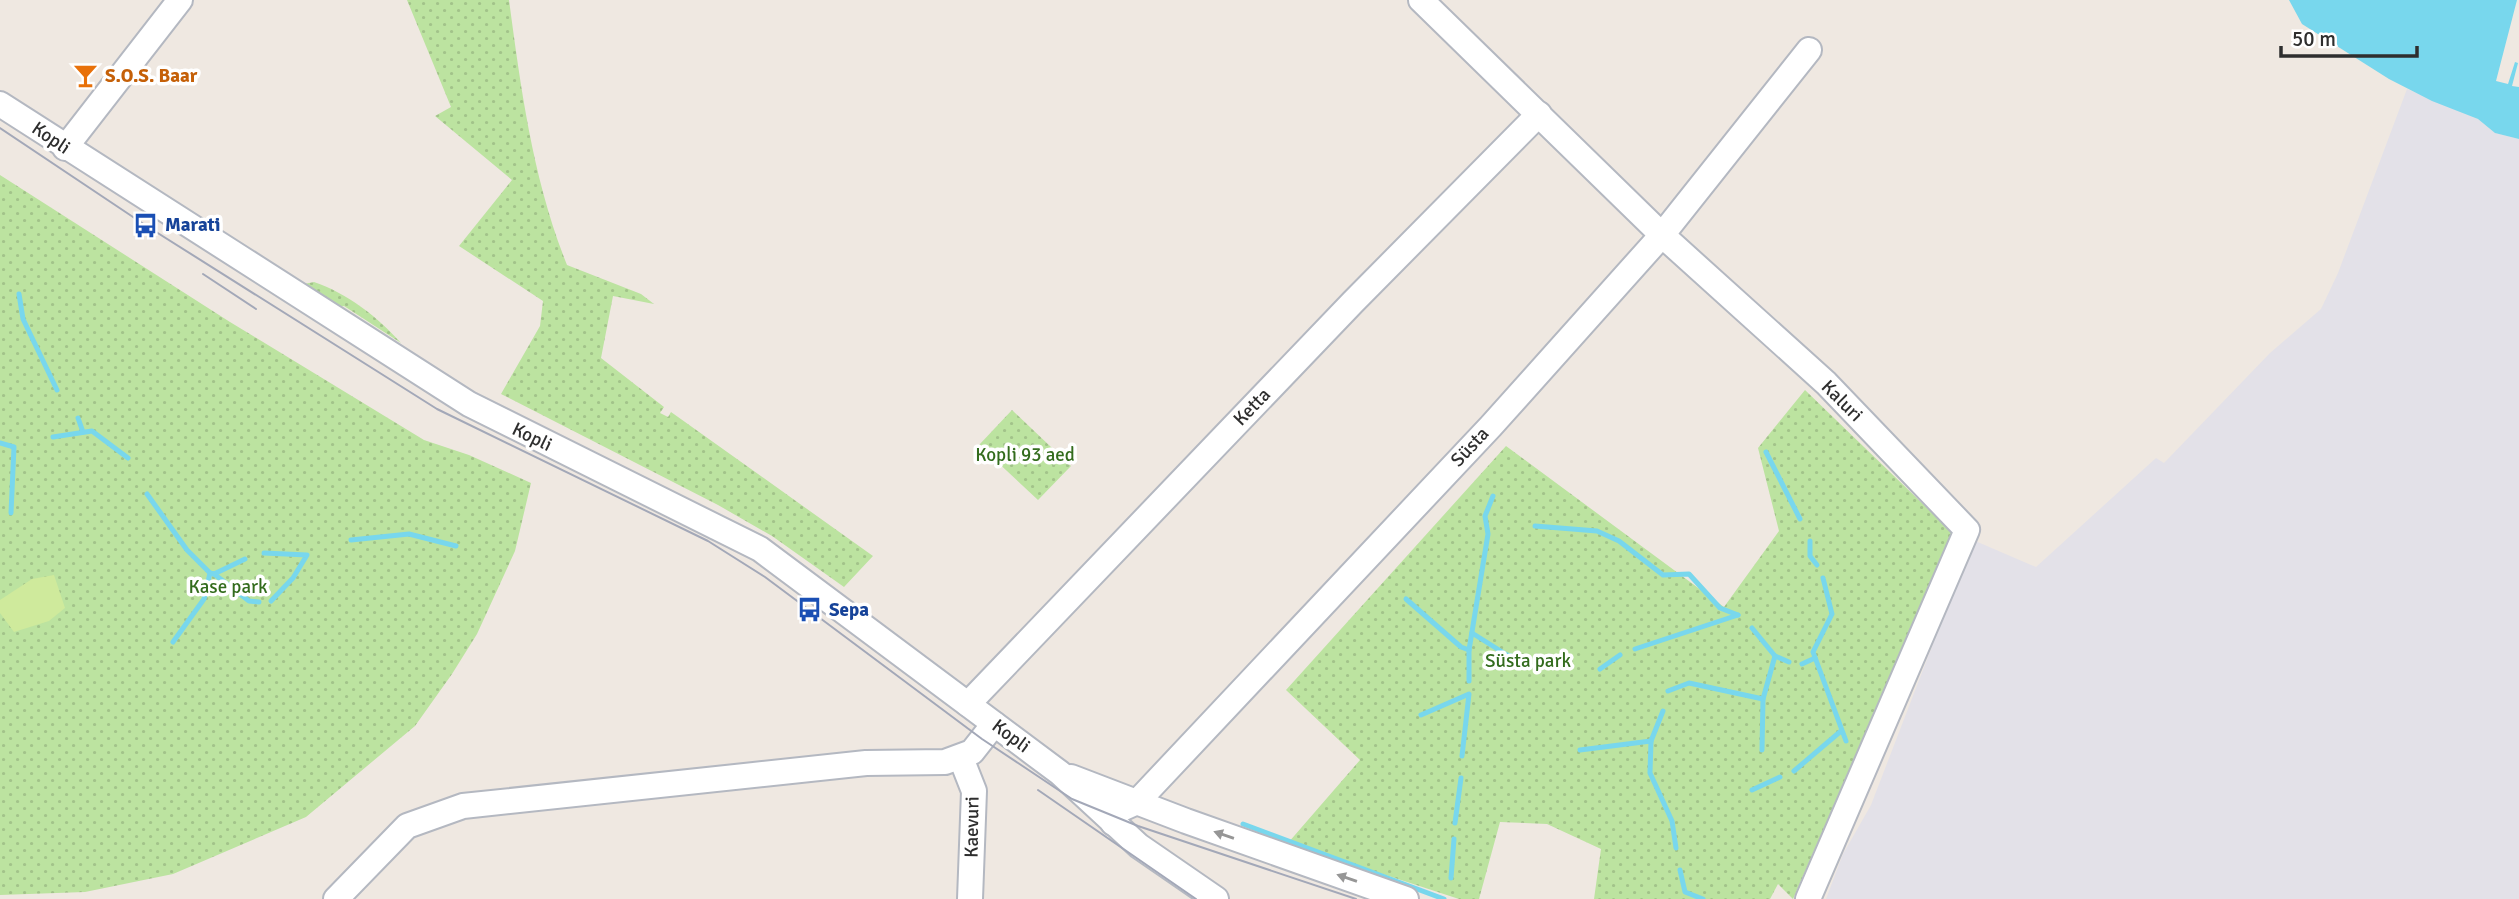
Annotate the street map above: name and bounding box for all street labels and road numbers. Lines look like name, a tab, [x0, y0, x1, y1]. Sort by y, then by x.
street label: Kopli	[27, 116, 75, 160]
street label: Kaluri	[1816, 375, 1868, 427]
street label: Ketta	[1228, 383, 1276, 431]
street label: Kopli	[508, 417, 556, 457]
street label: Süsta	[1446, 422, 1494, 472]
street label: Kopli	[987, 714, 1035, 758]
street label: Kaevuri	[959, 796, 985, 858]

